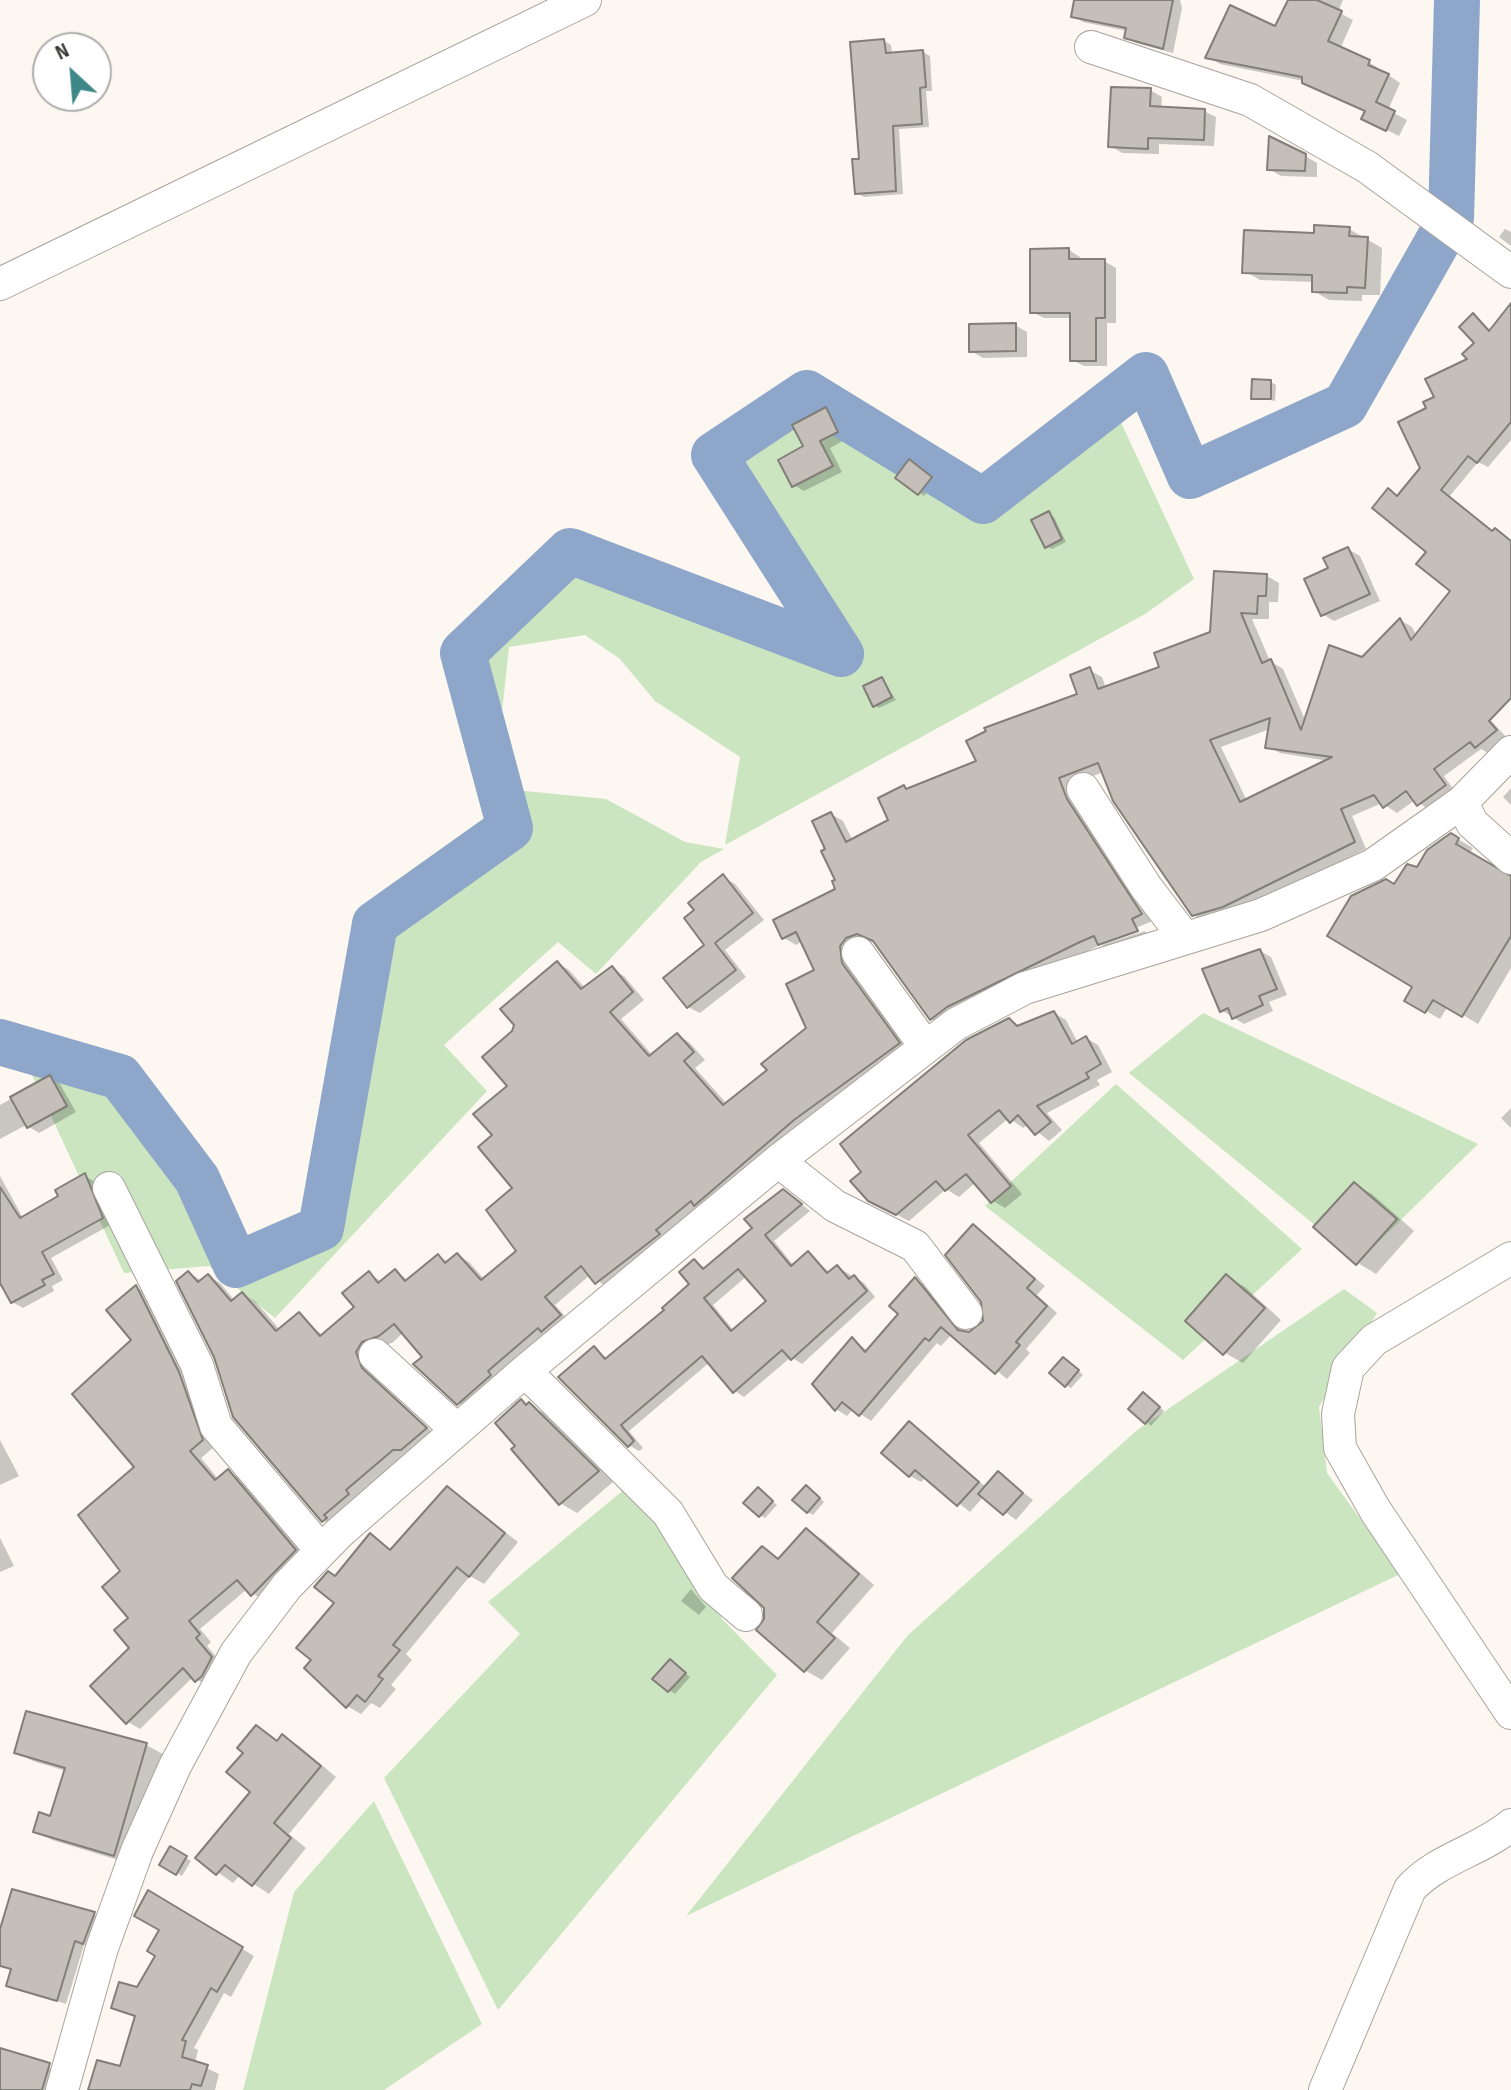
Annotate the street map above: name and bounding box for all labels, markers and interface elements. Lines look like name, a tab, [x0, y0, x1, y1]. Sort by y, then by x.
north arrow	[32, 32, 112, 112]
text: N	[51, 37, 73, 66]

